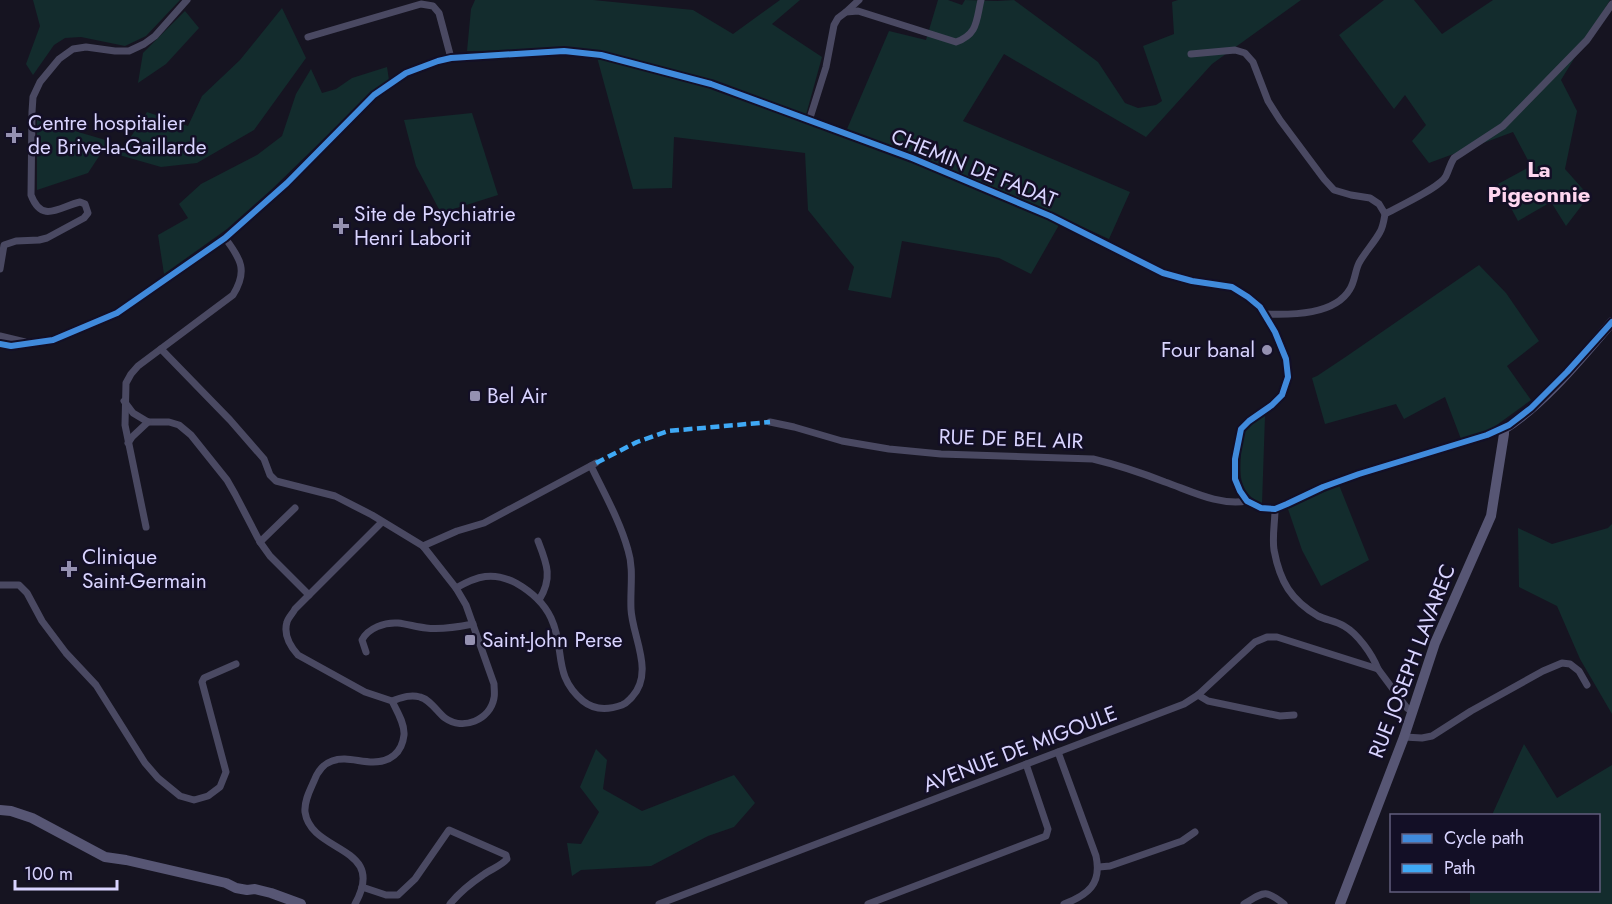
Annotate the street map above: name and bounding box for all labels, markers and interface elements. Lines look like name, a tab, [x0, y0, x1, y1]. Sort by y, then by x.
place label: Centre hospitalier de Brive-la-Gaillarde	[28, 108, 207, 162]
street label: CHEMIN DE FADAT	[887, 121, 1062, 215]
marker: Centre hospitalier de Brive-la-Gaillarde	[5, 126, 23, 144]
district label: La Pigeonnie	[1488, 153, 1590, 210]
place label: Site de Psychiatrie Henri Laborit	[354, 199, 516, 253]
marker: Site de Psychiatrie Henri Laborit	[332, 217, 350, 235]
place label: Four banal	[1161, 335, 1255, 365]
marker: Four banal	[1260, 343, 1274, 357]
place label: Bel Air	[487, 381, 548, 411]
marker: Bel Air	[468, 389, 482, 403]
street label: RUE DE BEL AIR	[938, 421, 1084, 457]
place label: Clinique Saint-Germain	[82, 542, 207, 596]
marker: Clinique Saint-Germain	[60, 560, 78, 578]
street label: RUE JOSEPH LAVAREC	[1361, 560, 1463, 762]
place label: Saint-John Perse	[482, 625, 623, 655]
marker: Saint-John Perse	[463, 633, 477, 647]
street label: AVENUE DE MIGOULE	[919, 698, 1121, 800]
legend	[1390, 814, 1600, 892]
text: Cycle path	[1444, 825, 1524, 851]
scale bar	[15, 853, 117, 891]
text: Path	[1444, 855, 1476, 881]
text: 100 m	[24, 861, 73, 887]

